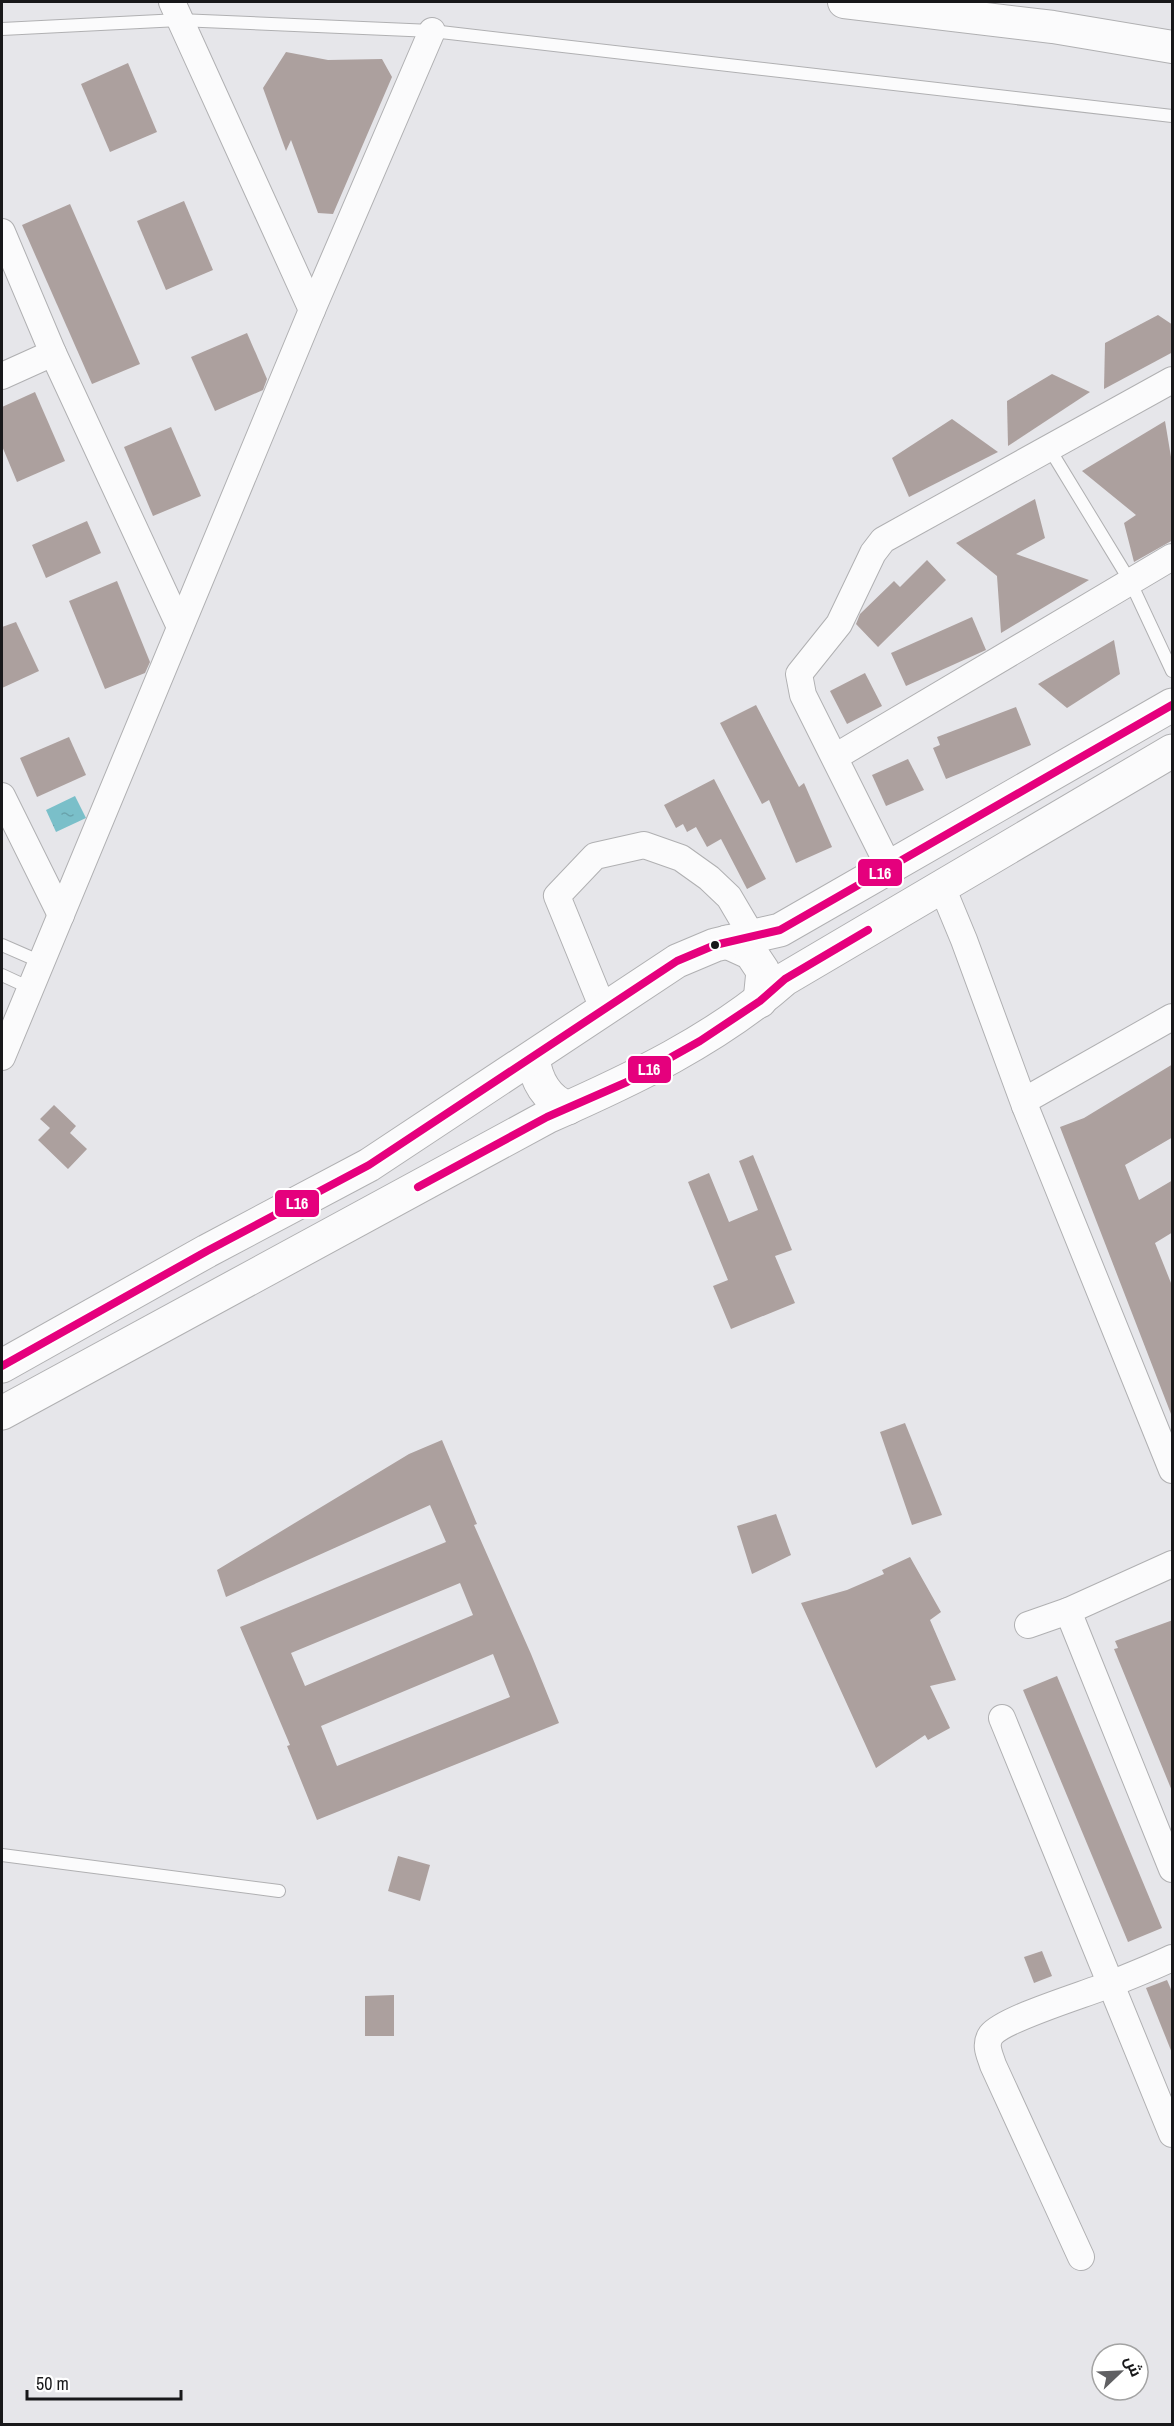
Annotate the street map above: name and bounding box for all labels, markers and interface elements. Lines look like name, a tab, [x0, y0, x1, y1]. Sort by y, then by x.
line badge: L16	[857, 858, 903, 887]
text: L16	[869, 862, 891, 884]
unlabelled marker	[709, 939, 721, 951]
line badge: L16	[627, 1055, 672, 1084]
text: L16	[638, 1058, 660, 1080]
line badge: L16	[274, 1189, 320, 1218]
text: L16	[286, 1192, 308, 1214]
north arrow	[1090, 2342, 1150, 2402]
text: ش	[1120, 2352, 1148, 2380]
scale bar	[27, 2363, 182, 2401]
text: 50 m	[36, 2371, 69, 2396]

